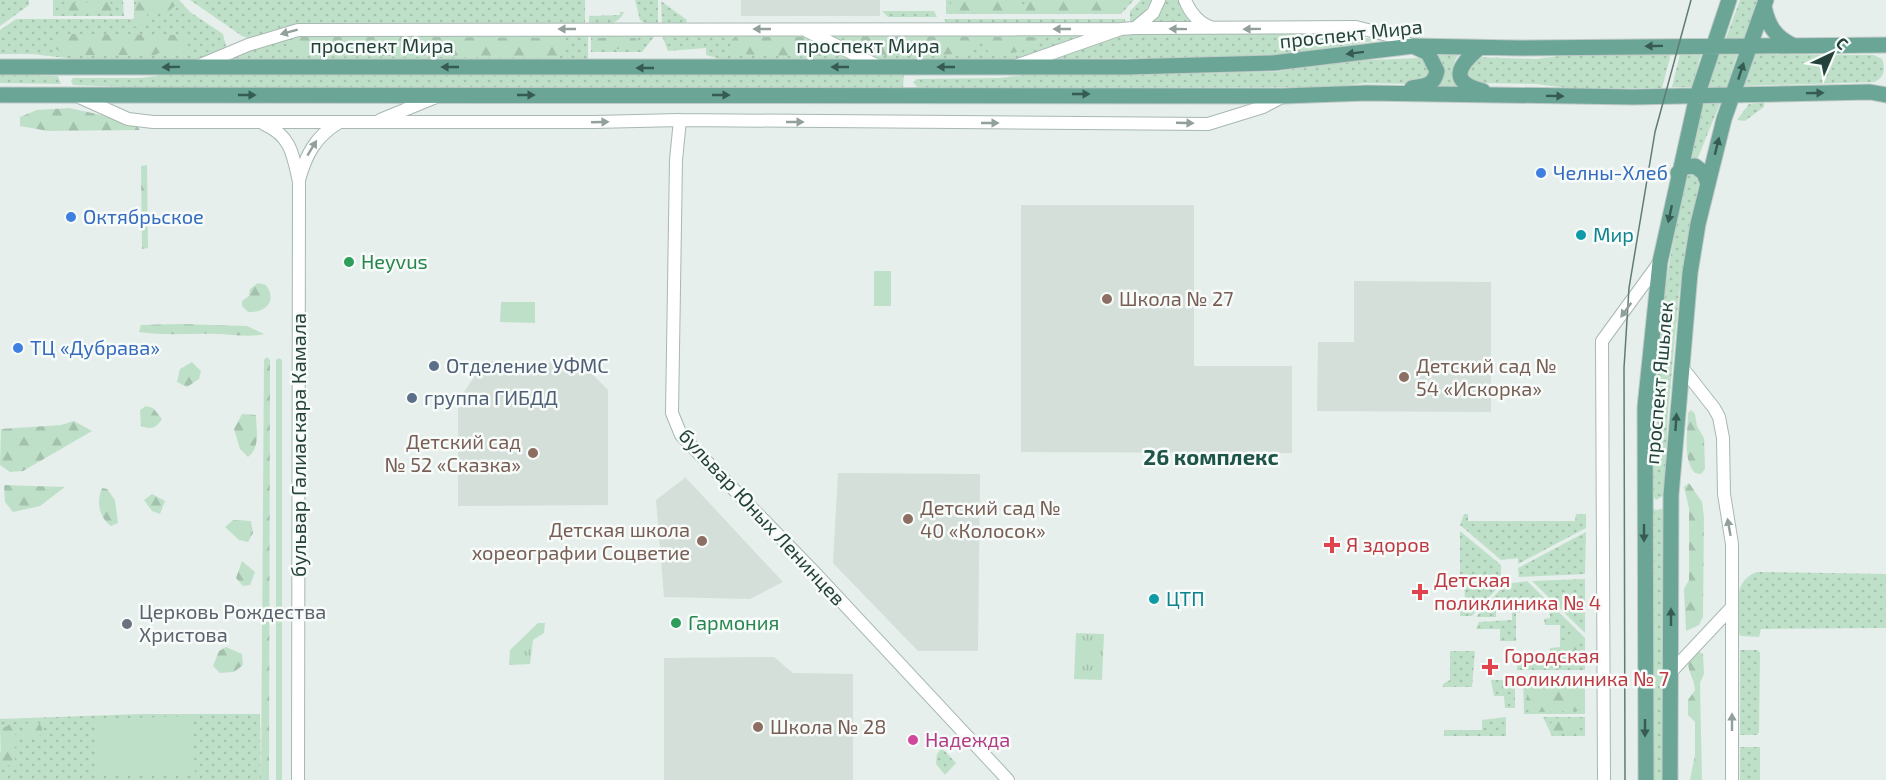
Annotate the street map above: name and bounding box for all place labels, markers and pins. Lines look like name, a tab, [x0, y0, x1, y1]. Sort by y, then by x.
place label: Челны-Хлеб	[1553, 160, 1668, 184]
marker: Челны-Хлеб	[1534, 166, 1548, 180]
place label: Октябрьское	[83, 204, 204, 228]
marker: Октябрьское	[64, 210, 78, 224]
place label: Мир	[1593, 222, 1634, 246]
marker: Мир	[1574, 228, 1588, 242]
place label: Heyvus	[361, 249, 428, 273]
marker: Heyvus	[342, 255, 356, 269]
place label: Школа № 27	[1119, 286, 1234, 310]
marker: Школа № 27	[1100, 292, 1114, 306]
place label: ТЦ «Дубрава»	[30, 335, 160, 360]
marker: ТЦ «Дубрава»	[11, 341, 25, 355]
place label: Отделение УФМС	[446, 353, 609, 377]
place label: Детский сад № 54 «Искорка»	[1416, 353, 1557, 400]
marker: Отделение УФМС	[427, 359, 441, 373]
marker: Детский сад № 54 «Искорка»	[1397, 370, 1411, 384]
place label: группа ГИБДД	[424, 385, 558, 410]
marker: группа ГИБДД	[405, 391, 419, 405]
place label: Детский сад № 52 «Сказка»	[385, 429, 521, 476]
marker: Детский сад № 52 «Сказка»	[526, 446, 540, 460]
place label: Детский сад № 40 «Колосок»	[920, 495, 1061, 542]
marker: Детский сад № 40 «Колосок»	[901, 512, 915, 526]
place label: Детская школа хореографии Соцветие	[472, 517, 690, 564]
place label: Я здоров	[1346, 532, 1430, 556]
marker: Детская школа хореографии Соцветие	[695, 534, 709, 548]
marker: Я здоров	[1323, 536, 1341, 554]
place label: Детская поликлиника № 4	[1434, 567, 1601, 614]
marker: Детская поликлиника № 4	[1411, 583, 1429, 601]
place label: ЦТП	[1166, 586, 1205, 610]
marker: ЦТП	[1147, 592, 1161, 606]
place label: Церковь Рождества Христова	[139, 599, 326, 646]
place label: Гармония	[688, 610, 779, 634]
marker: Гармония	[669, 616, 683, 630]
marker: Церковь Рождества Христова	[120, 617, 134, 631]
place label: Городская поликлиника № 7	[1504, 643, 1669, 690]
marker: Городская поликлиника № 7	[1481, 658, 1499, 676]
place label: Школа № 28	[770, 714, 886, 738]
marker: Школа № 28	[751, 720, 765, 734]
place label: Надежда	[925, 727, 1010, 751]
marker: Надежда	[906, 733, 920, 747]

